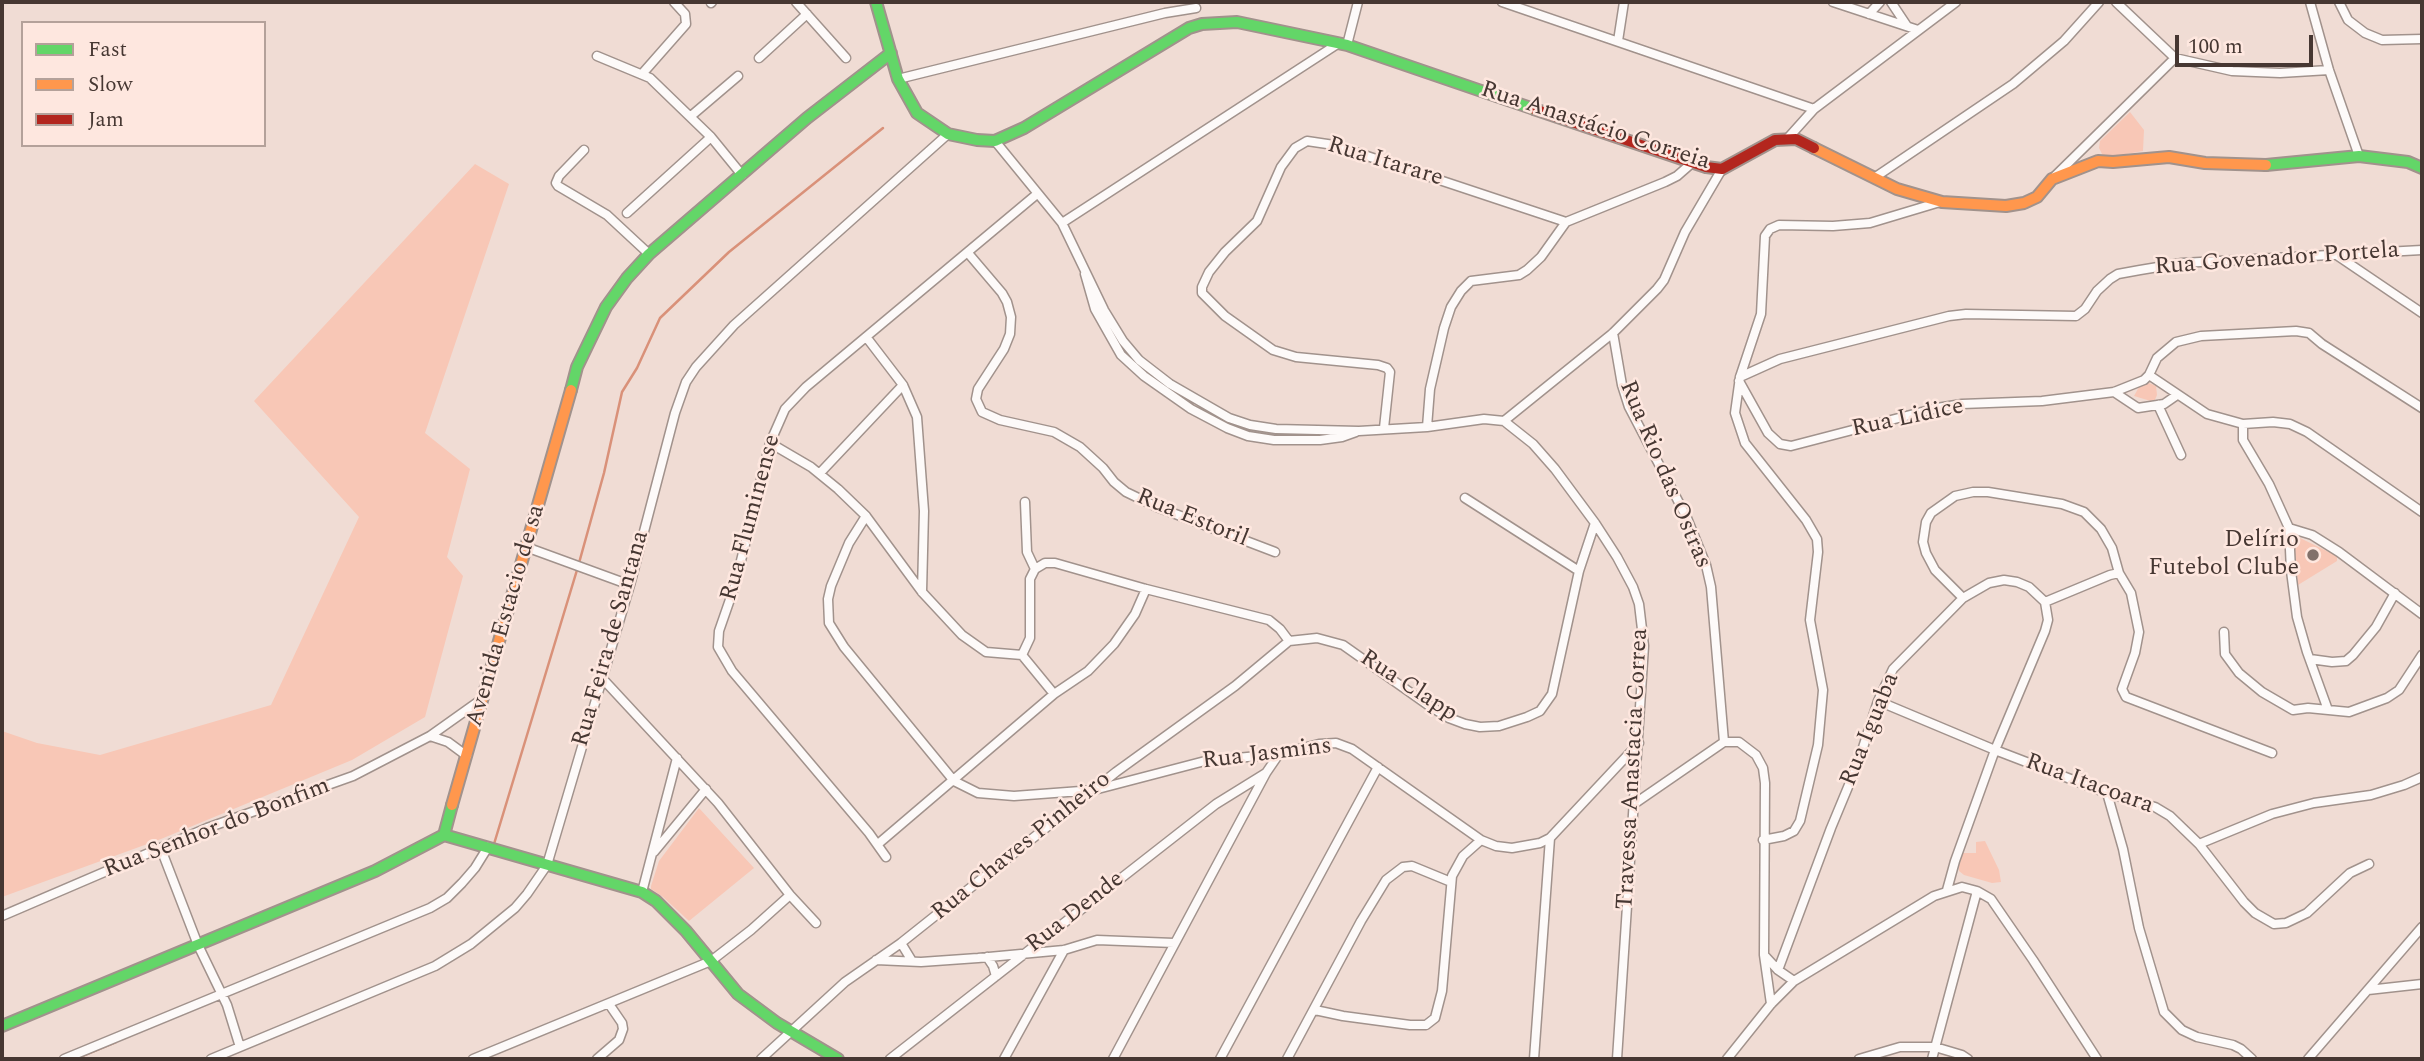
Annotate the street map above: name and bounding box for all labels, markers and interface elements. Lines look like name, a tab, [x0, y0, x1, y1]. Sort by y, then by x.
legend	[21, 21, 266, 147]
scale bar	[2179, 21, 2317, 65]
text: 100 m	[2188, 31, 2243, 63]
text: Fast	[88, 34, 127, 66]
text: Slow	[88, 69, 132, 101]
street label: Rua Anastácio Correia	[1477, 76, 1713, 178]
text: Jam	[88, 104, 124, 136]
street label: Rua Itarare	[1324, 132, 1446, 194]
street label: Rua Govenador Portela	[2154, 237, 2400, 283]
street label: Rua Rio das Ostras	[1611, 377, 1717, 573]
street label: Rua Lidice	[1849, 393, 1967, 445]
street label: Rua Fluminense	[716, 431, 788, 605]
street label: Rua Estoril	[1132, 483, 1252, 555]
street label: Avenida Estacio de sa	[461, 502, 553, 730]
place label: Delírio Futebol Clube	[2148, 527, 2299, 583]
street label: Rua Feira de Santana	[567, 528, 657, 750]
marker: Delírio Futebol Clube	[2305, 547, 2321, 563]
street label: Travessa Anastacia Correa	[1612, 627, 1656, 911]
street label: Rua Clapp	[1354, 645, 1462, 729]
street label: Rua Iguaba	[1835, 669, 1907, 791]
street label: Rua Jasmins	[1201, 733, 1333, 777]
street label: Rua Itacoara	[2021, 748, 2157, 822]
street label: Rua Chaves Pinheiro	[927, 766, 1117, 928]
street label: Rua Senhor do Bonfim	[100, 773, 334, 885]
street label: Rua Dende	[1021, 866, 1131, 960]

